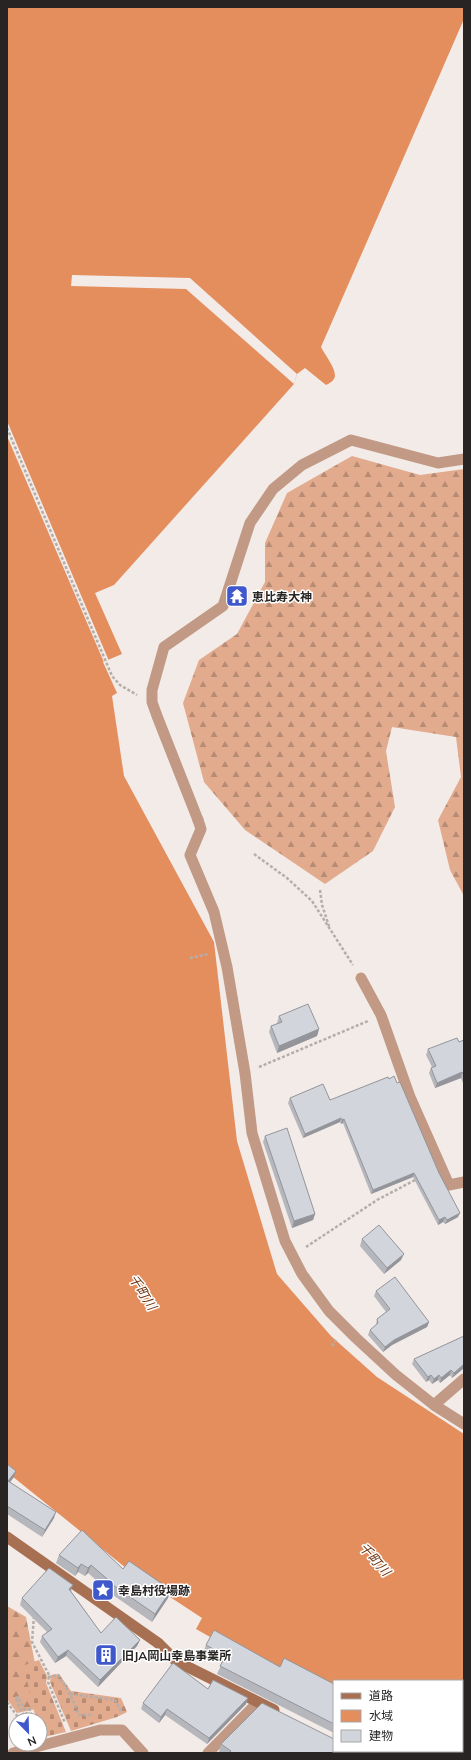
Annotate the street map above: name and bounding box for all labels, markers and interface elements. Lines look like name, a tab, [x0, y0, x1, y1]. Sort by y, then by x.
temple icon: 恵比寿大神	[224, 583, 250, 609]
place label: 恵比寿大神	[252, 589, 312, 604]
water label: 千町川	[126, 1271, 161, 1314]
water label: 千町川	[356, 1539, 395, 1580]
place icon: 幸島村役場跡	[90, 1577, 116, 1603]
place label: 幸島村役場跡	[118, 1583, 190, 1598]
building icon: 旧JA岡山幸島事業所	[93, 1642, 119, 1668]
place label: 旧JA岡山幸島事業所	[122, 1648, 231, 1663]
legend	[333, 1680, 463, 1752]
text: 道路	[369, 1688, 393, 1703]
text: 水域	[369, 1708, 393, 1723]
north arrow	[8, 1712, 48, 1752]
text: 建物	[369, 1728, 393, 1743]
text: N	[25, 1733, 38, 1749]

